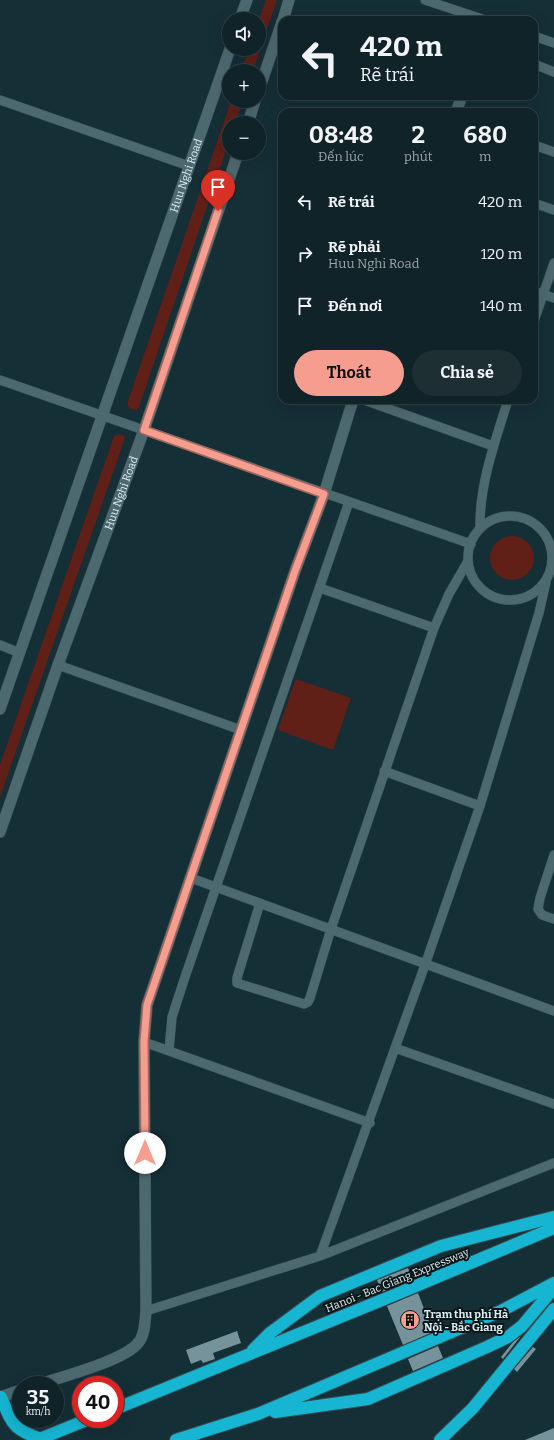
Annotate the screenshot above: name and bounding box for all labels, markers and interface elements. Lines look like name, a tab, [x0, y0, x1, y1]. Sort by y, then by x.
map controls	[222, 12, 266, 160]
button: sound	[222, 12, 266, 56]
text: 420 m	[360, 30, 442, 63]
icon: left	[294, 32, 346, 84]
button: +	[222, 64, 266, 108]
text: Rẽ trái	[360, 64, 414, 86]
button: −	[222, 116, 266, 160]
text: 08:48	[309, 121, 373, 149]
text: 2	[411, 121, 425, 149]
text: 680	[463, 121, 507, 149]
street label: Huu Nghi Road	[168, 137, 205, 214]
text: Đến lúc	[318, 149, 364, 164]
text: phút	[404, 149, 433, 164]
text: m	[479, 149, 491, 164]
pin	[201, 170, 235, 211]
icon: arrive	[207, 176, 229, 198]
icon: left	[294, 191, 316, 213]
text: Rẽ trái	[328, 193, 374, 211]
text: 420 m	[478, 193, 522, 211]
text: Rẽ phải	[328, 238, 380, 256]
icon: right	[294, 243, 316, 265]
text: 120 m	[481, 245, 522, 263]
text: Huu Nghi Road	[328, 256, 419, 271]
icon: arrive	[294, 295, 316, 317]
text: Đến nơi	[328, 297, 382, 315]
text: 140 m	[480, 297, 522, 315]
button: Thoát	[294, 350, 404, 396]
button: Chia sẻ	[412, 350, 522, 396]
street label: Huu Nghi Road	[102, 454, 141, 532]
position arrow	[124, 1132, 166, 1174]
street label: Hanoi - Bac Giang Expressway	[323, 1246, 471, 1315]
place label: Trạm thu phí Hà Nội - Bắc Giang	[424, 1308, 509, 1334]
building icon: Trạm thu phí Hà Nội - Bắc Giang	[399, 1309, 421, 1331]
speed limit sign: 40	[72, 1376, 124, 1428]
text: 35	[27, 1385, 49, 1409]
text: km/h	[26, 1406, 50, 1418]

